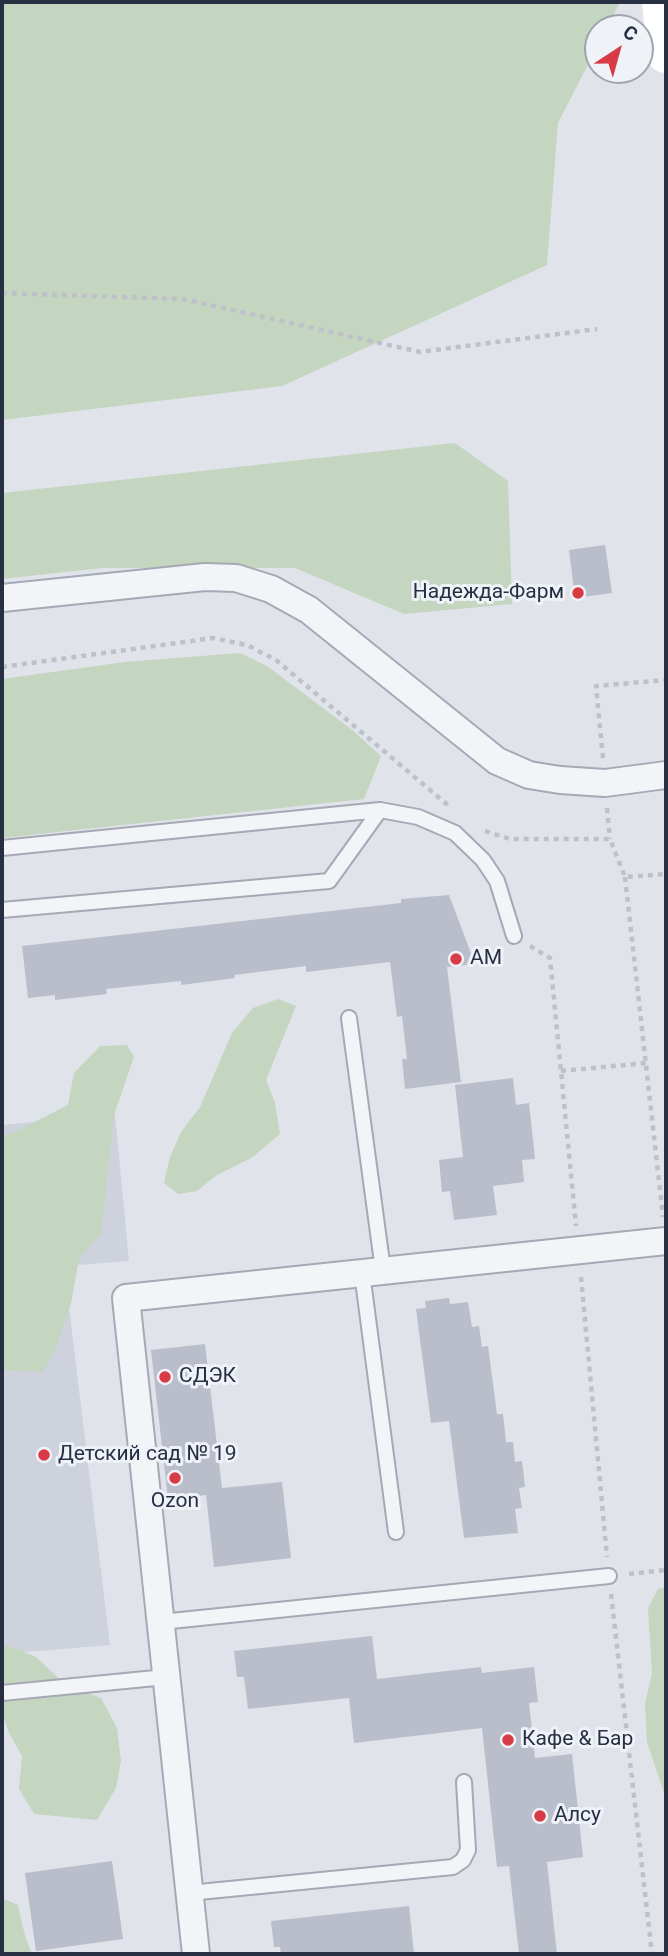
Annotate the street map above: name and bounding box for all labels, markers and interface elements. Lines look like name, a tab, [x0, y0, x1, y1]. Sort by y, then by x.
north arrow	[584, 14, 654, 84]
text: С	[619, 20, 642, 46]
place label: Надежда-Фарм	[413, 580, 564, 606]
marker: Надежда-Фарм	[570, 585, 586, 601]
place label: АМ	[470, 946, 502, 972]
marker: АМ	[448, 951, 464, 967]
place label: СДЭК	[179, 1364, 236, 1390]
marker: СДЭК	[157, 1369, 173, 1385]
place label: Детский сад № 19	[58, 1442, 237, 1468]
marker: Детский сад № 19	[36, 1447, 52, 1463]
marker: Ozon	[167, 1470, 183, 1486]
place label: Ozon	[151, 1489, 199, 1515]
place label: Кафе & Бар	[522, 1727, 633, 1753]
marker: Кафе & Бар	[500, 1732, 516, 1748]
place label: Алсу	[554, 1803, 601, 1829]
marker: Алсу	[532, 1808, 548, 1824]

